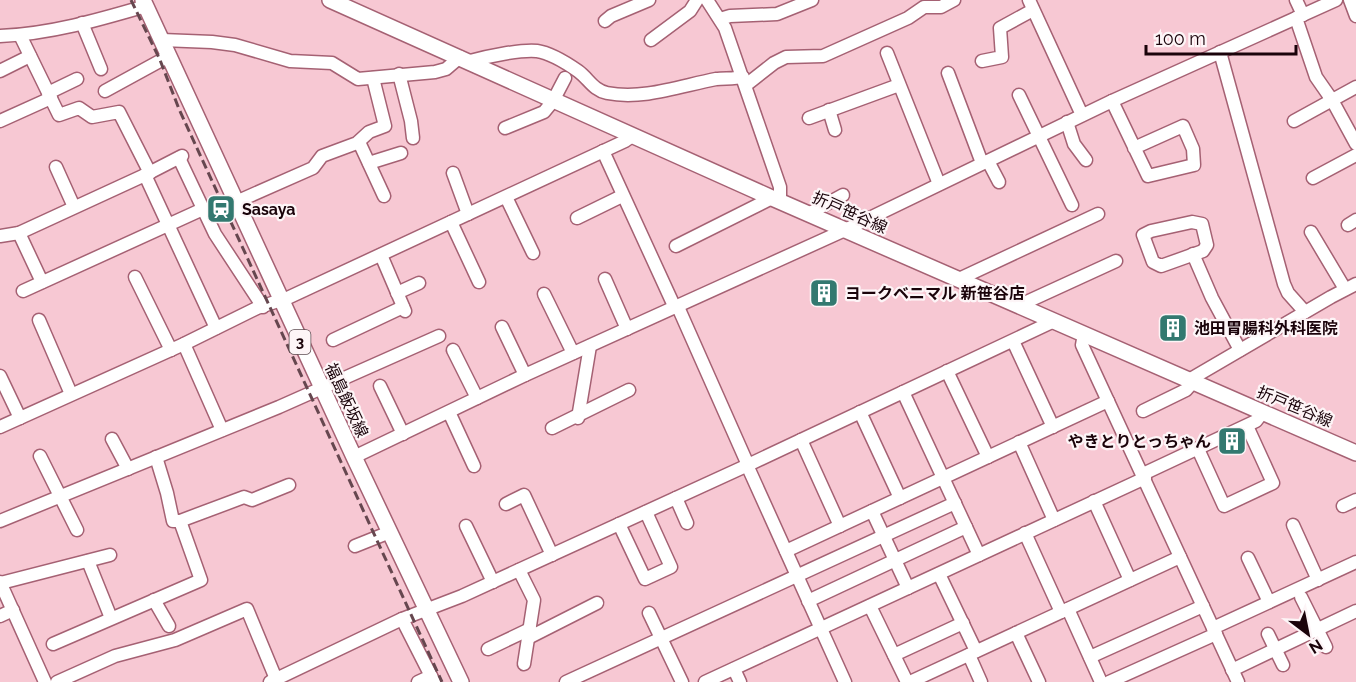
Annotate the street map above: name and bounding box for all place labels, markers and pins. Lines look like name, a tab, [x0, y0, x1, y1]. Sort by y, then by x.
station icon: Sasaya	[205, 193, 237, 225]
place label: Sasaya	[242, 200, 296, 219]
building icon: ヨークベニマル 新笹谷店	[808, 277, 840, 309]
place label: ヨークベニマル 新笹谷店	[845, 284, 1025, 303]
building icon: 池田胃腸科外科医院	[1157, 312, 1189, 344]
place label: 池田胃腸科外科医院	[1194, 319, 1338, 338]
building icon: やきとりとっちゃん	[1216, 425, 1248, 457]
place label: やきとりとっちゃん	[1067, 432, 1211, 451]

